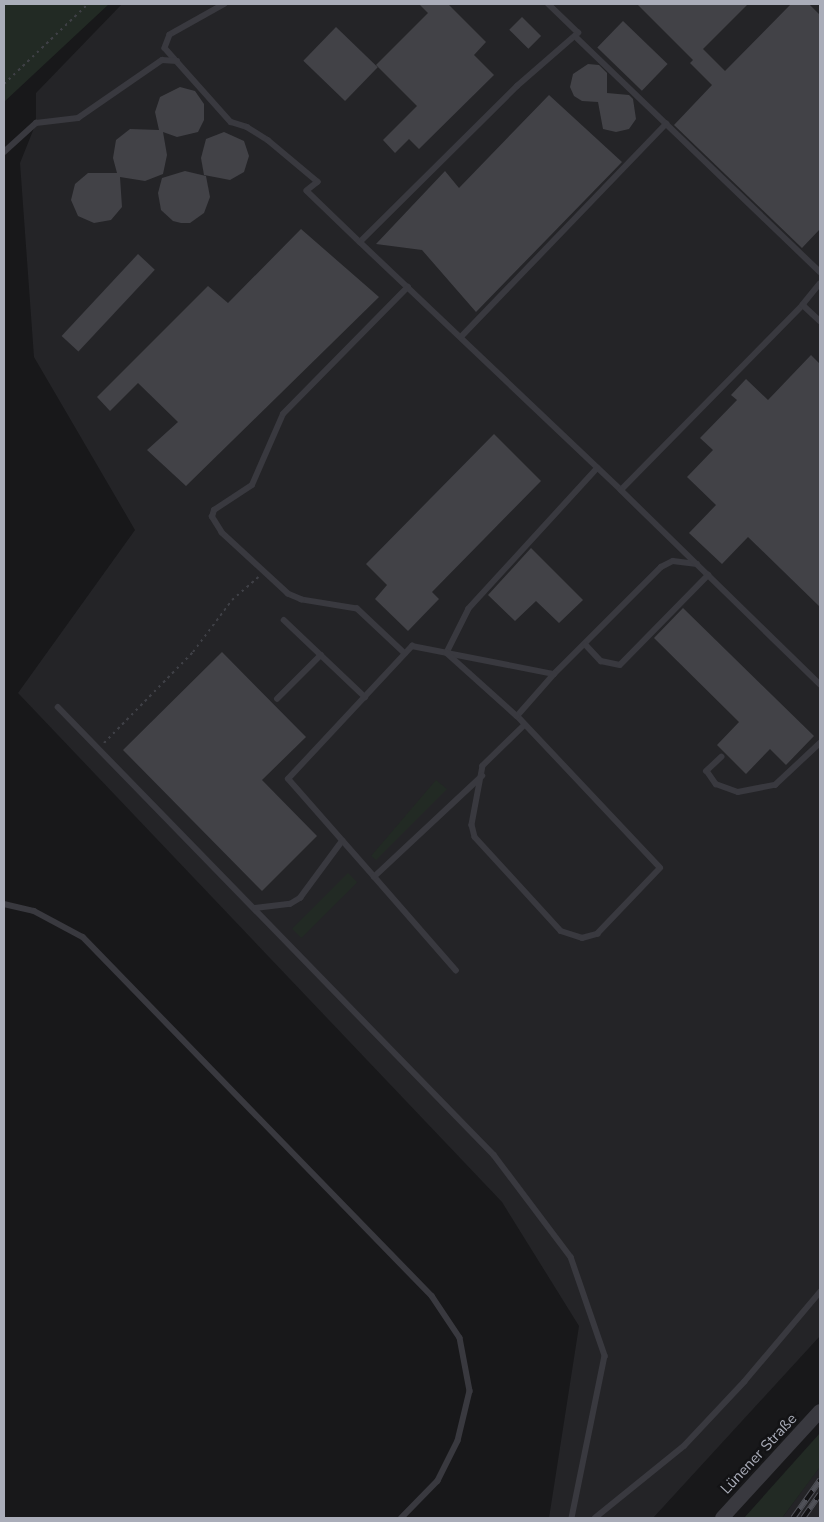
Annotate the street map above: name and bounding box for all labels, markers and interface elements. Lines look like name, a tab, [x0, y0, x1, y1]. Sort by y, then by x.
street label: Lünener Straße	[717, 1410, 801, 1498]

